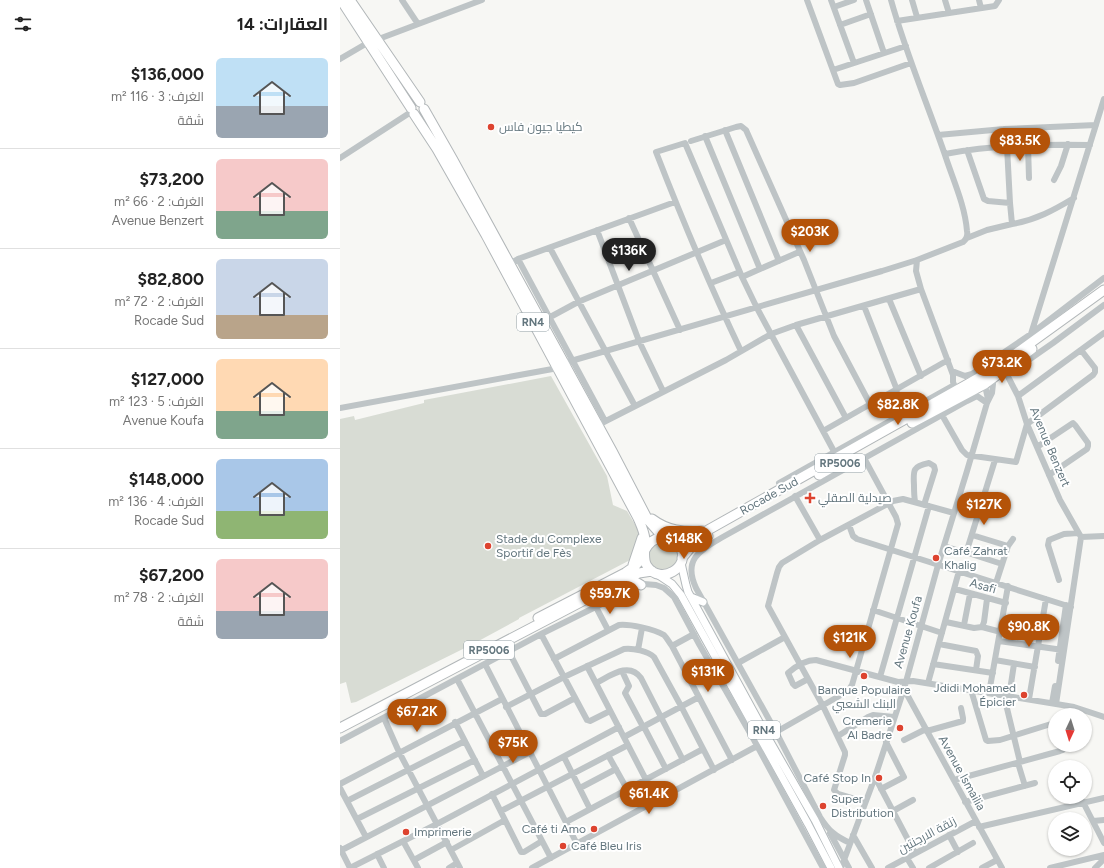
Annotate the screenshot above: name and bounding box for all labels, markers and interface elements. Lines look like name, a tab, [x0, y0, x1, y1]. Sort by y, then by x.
icon: filters	[12, 13, 34, 35]
text: العقارات: 14	[237, 14, 328, 34]
text: $136,000	[131, 64, 204, 84]
icon: home	[248, 74, 296, 122]
text: الغرف: 3 · 116 m²	[111, 89, 204, 104]
text: شقة	[177, 113, 204, 128]
place label: كيطيا جيون فاس	[499, 120, 583, 134]
marker: كيطيا جيون فاس	[486, 122, 496, 132]
pin: $83.5K	[987, 128, 1053, 162]
text: $83.5K	[999, 133, 1041, 148]
text: $73,200	[139, 169, 204, 189]
icon: home	[248, 175, 296, 223]
text: الغرف: 2 · 66 m²	[114, 194, 204, 209]
text: Avenue Benzert	[112, 213, 204, 228]
pin: $203K	[782, 219, 838, 253]
text: $203K	[790, 224, 830, 239]
pin: $136K	[601, 238, 657, 272]
text: $136K	[611, 243, 647, 258]
text: $82,800	[138, 269, 204, 289]
icon: home	[248, 275, 296, 323]
text: الغرف: 2 · 72 m²	[115, 294, 204, 309]
text: Rocade Sud	[134, 313, 204, 328]
road number: RN4	[517, 313, 549, 331]
pin: $73.2K	[969, 350, 1035, 384]
text: $73.2K	[981, 355, 1023, 370]
text: $127,000	[131, 369, 204, 389]
icon: home	[248, 375, 296, 423]
pin: $82.8K	[865, 392, 931, 426]
text: الغرف: 5 · 123 m²	[109, 394, 204, 409]
text: $82.8K	[877, 397, 919, 412]
street label: Avenue Benzert	[1027, 405, 1073, 489]
text: Avenue Koufa	[123, 413, 204, 428]
road number: RP5006	[815, 454, 865, 472]
text: $148,000	[129, 469, 204, 489]
street label: Rocade Sud	[737, 474, 801, 518]
icon: home	[248, 475, 296, 523]
place label: صيدلية الصقلي	[818, 491, 892, 508]
pin: $127K	[956, 492, 1012, 526]
marker: صيدلية الصقلي	[805, 493, 815, 503]
text: الغرف: 4 · 136 m²	[108, 494, 204, 509]
text: $127K	[966, 497, 1002, 512]
text: Rocade Sud	[134, 513, 204, 528]
pin: $148K	[656, 526, 712, 560]
text: $148K	[665, 531, 703, 546]
place label: Stade du Complexe Sportif de Fès	[496, 532, 602, 560]
marker: Stade du Complexe Sportif de Fès	[483, 541, 493, 551]
place label: Café Zahrat Khalig	[944, 544, 1008, 572]
marker: Café Zahrat Khalig	[931, 553, 941, 563]
text: $67,200	[139, 565, 204, 585]
icon: home	[248, 575, 296, 623]
street label: Asafi	[968, 576, 998, 596]
pin: $59.7K	[577, 581, 643, 615]
text: $59.7K	[589, 586, 631, 601]
text: الغرف: 2 · 78 m²	[114, 590, 204, 605]
street label: Avenue Koufa	[891, 594, 925, 670]
text: شقة	[177, 614, 204, 629]
pin: $90.8K	[996, 614, 1062, 648]
text: $90.8K	[1007, 619, 1051, 634]
pin: $121K	[822, 625, 878, 659]
text: $121K	[833, 630, 867, 645]
road number: RP5006	[464, 641, 514, 659]
pin: $131K	[680, 659, 736, 693]
text: $131K	[691, 664, 725, 679]
marker: Banque Populaire البنك الشعبي	[859, 671, 869, 681]
place label: Jdidi Mohamed Épicier	[933, 681, 1016, 709]
place label: Banque Populaire البنك الشعبي	[817, 683, 911, 714]
marker: Jdidi Mohamed Épicier	[1019, 690, 1029, 700]
pin: $67.2K	[384, 699, 450, 733]
text: $67.2K	[396, 704, 438, 719]
north arrow	[1048, 708, 1092, 752]
map controls	[1048, 708, 1092, 856]
place label: Cremerie Al Badre	[843, 714, 892, 742]
road number: RN4	[748, 721, 780, 739]
marker: Cremerie Al Badre	[895, 723, 905, 733]
pin: $75K	[489, 730, 537, 764]
street label: Avenue Ismailia	[936, 733, 988, 813]
text: $75K	[498, 735, 528, 750]
button: locate	[1048, 760, 1092, 804]
place label: Café Stop In	[803, 771, 871, 785]
marker: Café Stop In	[874, 773, 884, 783]
pin: $61.4K	[616, 781, 682, 815]
text: $61.4K	[629, 786, 669, 801]
place label: Super Distribution	[831, 792, 894, 820]
marker: Super Distribution	[818, 801, 828, 811]
button: layers	[1048, 812, 1092, 856]
street label: زنقة الارجنتين	[896, 814, 958, 856]
place label: Café ti Amo	[522, 822, 586, 836]
marker: Café ti Amo	[589, 824, 599, 834]
place label: Imprimerie	[414, 825, 472, 839]
marker: Imprimerie	[401, 827, 411, 837]
place label: Café Bleu Iris	[571, 839, 642, 853]
marker: Café Bleu Iris	[558, 841, 568, 851]

